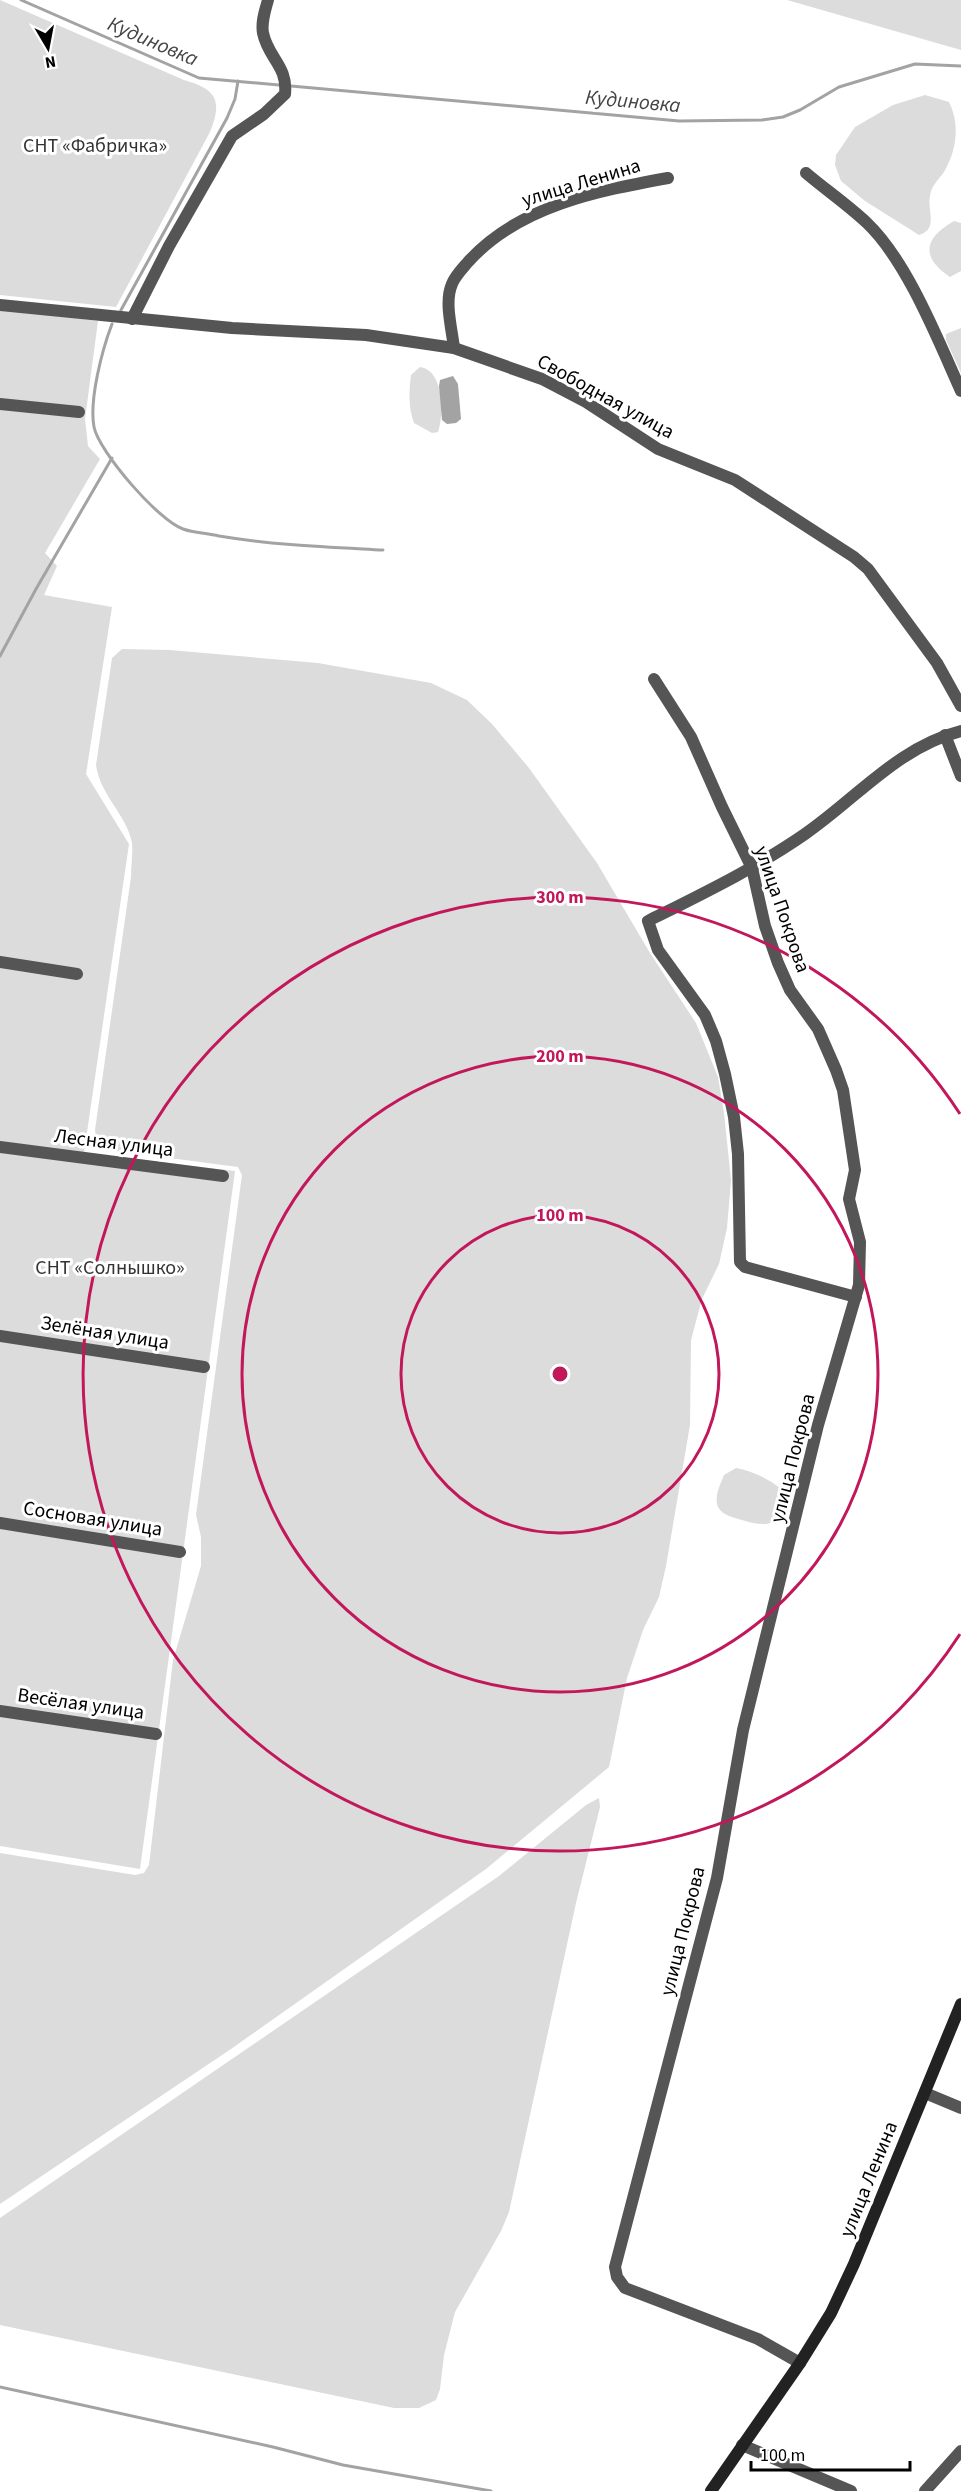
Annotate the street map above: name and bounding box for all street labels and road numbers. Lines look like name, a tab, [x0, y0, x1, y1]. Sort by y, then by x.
street label: улица Ленина	[518, 152, 644, 214]
street label: Свободная улица	[532, 348, 679, 446]
street label: улица Покрова	[747, 842, 817, 976]
street label: Лесная улица	[53, 1122, 175, 1164]
street label: Зелёная улица	[39, 1309, 171, 1357]
street label: улица Покрова	[763, 1391, 823, 1526]
street label: Сосновая улица	[21, 1494, 164, 1544]
street label: Весёлая улица	[16, 1681, 146, 1727]
street label: улица Покрова	[653, 1864, 713, 1999]
street label: улица Ленина	[833, 2117, 905, 2242]

